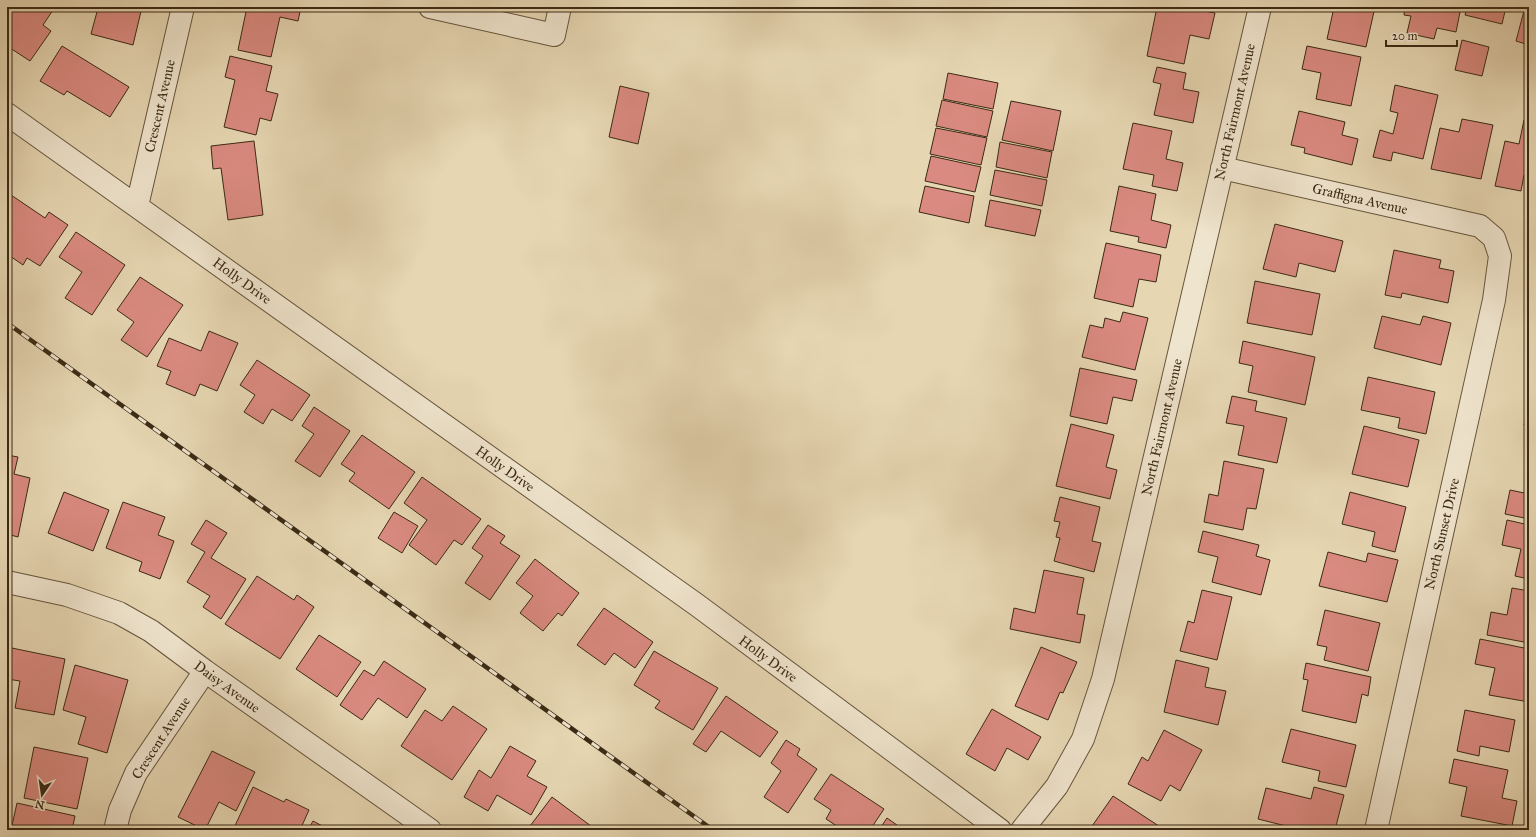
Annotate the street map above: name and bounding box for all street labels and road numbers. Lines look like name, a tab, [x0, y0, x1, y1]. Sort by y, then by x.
street label: North Fairmont Avenue	[1211, 42, 1259, 182]
street label: Crescent Avenue	[141, 58, 179, 154]
street label: Graffigna Avenue	[1311, 180, 1410, 218]
street label: Holly Drive	[209, 254, 275, 308]
street label: North Fairmont Avenue	[1138, 357, 1186, 497]
street label: Holly Drive	[472, 442, 538, 496]
street label: North Sunset Drive	[1421, 476, 1463, 592]
street label: Holly Drive	[735, 632, 801, 686]
street label: Daisy Avenue	[191, 657, 263, 717]
street label: Crescent Avenue	[128, 693, 194, 782]

